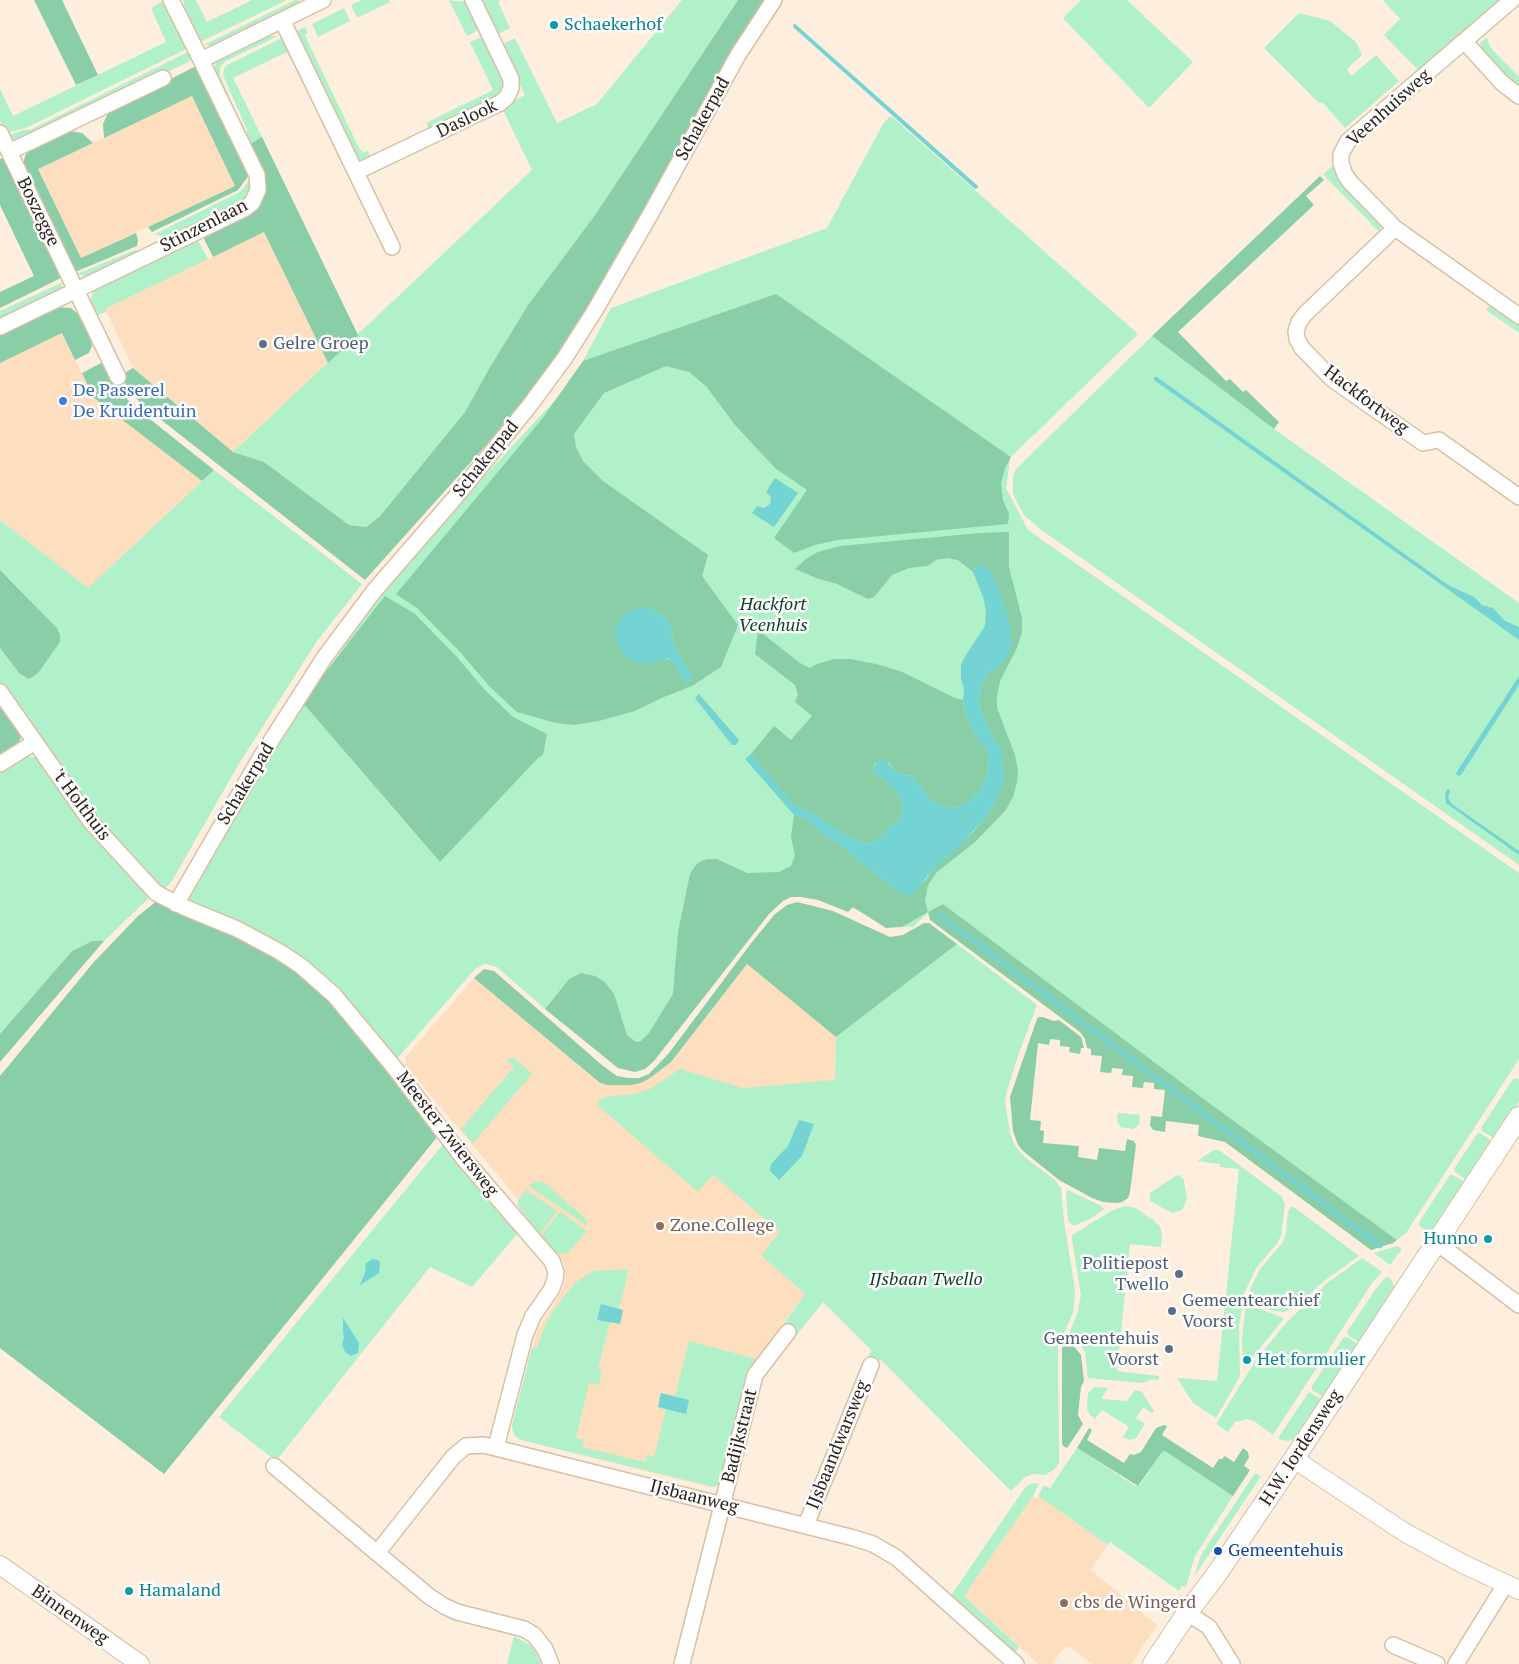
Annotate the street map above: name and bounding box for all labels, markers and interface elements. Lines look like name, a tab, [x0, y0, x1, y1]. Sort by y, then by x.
place label: Schaekerhof	[564, 14, 662, 36]
marker: Schaekerhof	[548, 19, 560, 31]
street label: Veenhuisweg	[1343, 65, 1435, 151]
street label: Schakerpad	[671, 74, 735, 164]
street label: Daslook	[433, 95, 501, 143]
street label: Boszegge	[12, 174, 64, 250]
street label: Stinzenlaan	[157, 195, 251, 257]
place label: Gelre Groep	[273, 333, 369, 355]
marker: Gelre Groep	[257, 338, 269, 350]
street label: Hackfortweg	[1319, 361, 1413, 439]
place label: De Passerel De Kruidentuin	[73, 380, 196, 422]
marker: De Passerel De Kruidentuin	[57, 395, 69, 407]
street label: Schakerpad	[449, 416, 523, 502]
park label: Hackfort Veenhuis	[738, 594, 808, 636]
street label: Schakerpad	[213, 739, 279, 829]
street label: 't Holthuis	[47, 765, 115, 845]
street label: Meester Zwiersweg	[391, 1067, 503, 1201]
place label: Zone.College	[670, 1215, 774, 1237]
marker: Zone.College	[654, 1220, 666, 1232]
place label: Hunno	[1423, 1228, 1478, 1250]
marker: Hunno	[1482, 1233, 1494, 1245]
place label: Politiepost Twello	[1082, 1253, 1169, 1296]
marker: Politiepost Twello	[1173, 1268, 1185, 1280]
park label: IJsbaan Twello	[869, 1269, 983, 1291]
place label: Gemeentearchief Voorst	[1182, 1290, 1319, 1332]
marker: Gemeentearchief Voorst	[1166, 1305, 1178, 1317]
place label: Gemeentehuis Voorst	[1043, 1328, 1159, 1370]
marker: Gemeentehuis Voorst	[1163, 1343, 1175, 1355]
place label: Het formulier	[1257, 1349, 1366, 1371]
marker: Het formulier	[1241, 1354, 1253, 1366]
street label: IJsbaandwarsweg	[802, 1377, 874, 1513]
street label: H.W. Iordensweg	[1255, 1386, 1347, 1510]
street label: Badijkstraat	[718, 1387, 762, 1485]
street label: IJsbaanweg	[648, 1476, 740, 1518]
place label: Gemeentehuis	[1228, 1540, 1344, 1562]
marker: Gemeentehuis	[1212, 1545, 1224, 1557]
place label: Hamaland	[139, 1580, 221, 1602]
street label: Binnenweg	[27, 1581, 113, 1649]
marker: Hamaland	[123, 1585, 135, 1597]
place label: cbs de Wingerd	[1074, 1592, 1196, 1614]
marker: cbs de Wingerd	[1058, 1597, 1070, 1609]

